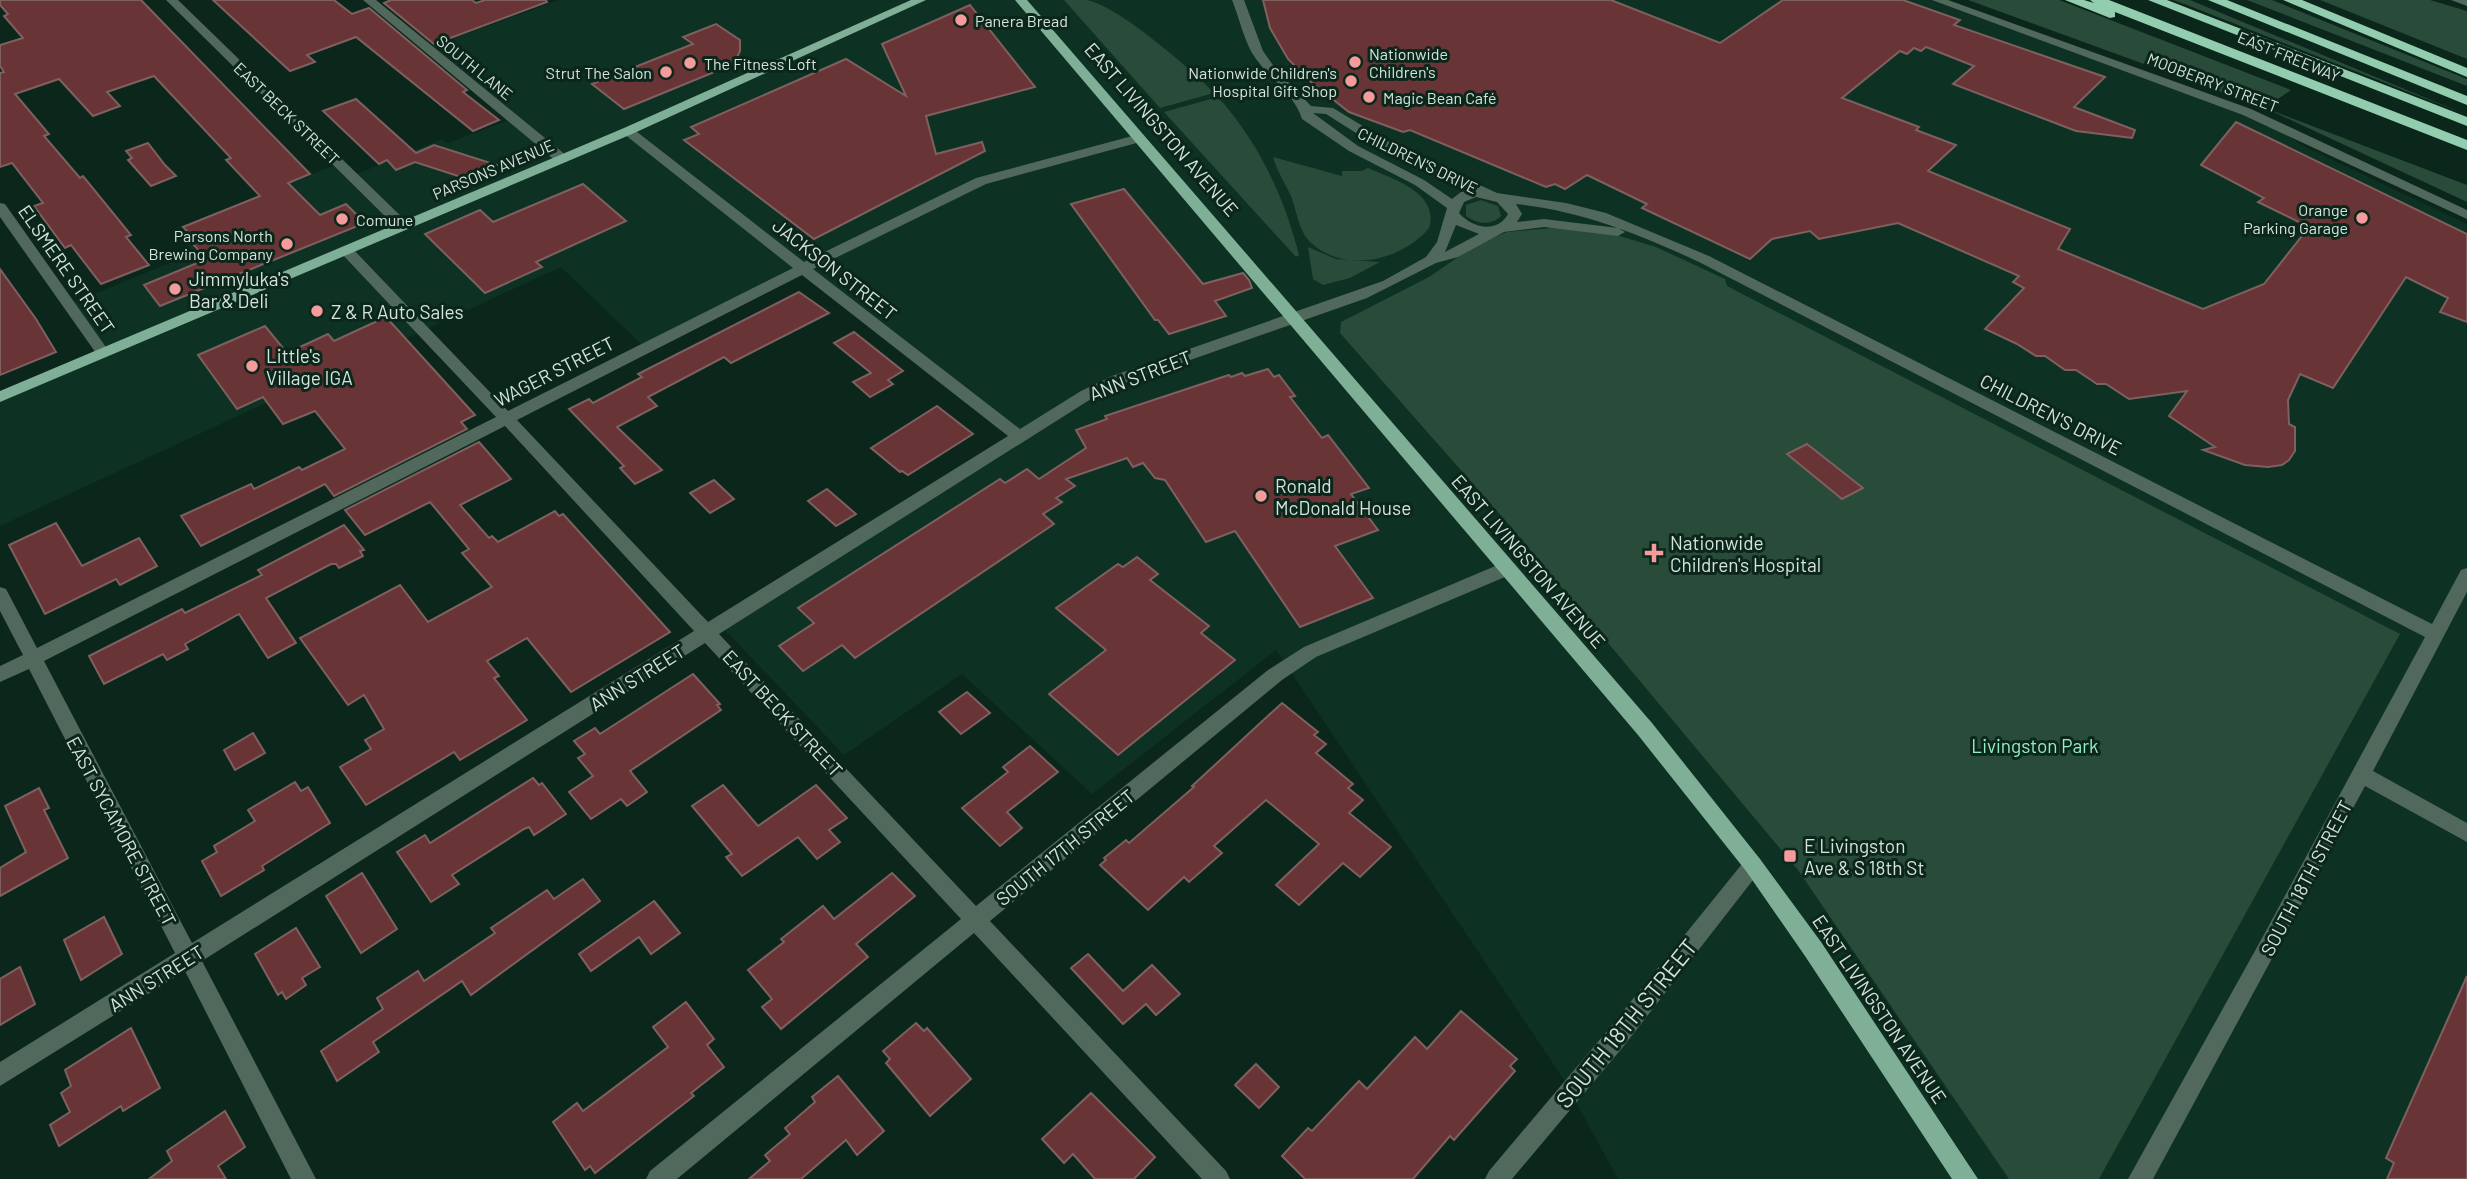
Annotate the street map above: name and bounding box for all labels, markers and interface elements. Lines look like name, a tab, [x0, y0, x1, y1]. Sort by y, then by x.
place label: Panera Bread	[975, 11, 1068, 30]
marker: Panera Bread	[953, 12, 969, 28]
street label: EAST FREEWAY	[2235, 27, 2343, 85]
street label: SOUTH LANE	[433, 31, 517, 103]
street label: EAST LIVINGSTON AVENUE	[1080, 37, 1244, 221]
place label: Nationwide Children's	[1369, 44, 1448, 81]
street label: MOOBERRY STREET	[2145, 48, 2281, 116]
place label: The Fitness Loft	[704, 54, 817, 73]
marker: Nationwide Children's	[1347, 54, 1363, 70]
marker: The Fitness Loft	[682, 55, 698, 71]
street label: EAST BECK STREET	[230, 58, 344, 168]
place label: Strut The Salon	[546, 63, 652, 82]
place label: Nationwide Children's Hospital Gift Shop	[1188, 63, 1337, 100]
marker: Strut The Salon	[658, 64, 674, 80]
marker: Nationwide Children's Hospital Gift Shop	[1343, 73, 1359, 89]
place label: Magic Bean Café	[1383, 88, 1496, 107]
marker: Magic Bean Café	[1361, 89, 1377, 105]
street label: CHILDREN'S DRIVE	[1355, 123, 1481, 197]
street label: PARSONS AVENUE	[429, 135, 557, 203]
street label: ELSMERE STREET	[14, 200, 120, 338]
place label: Orange Parking Garage	[2243, 200, 2348, 237]
place label: Comune	[356, 210, 413, 229]
marker: Orange Parking Garage	[2354, 210, 2370, 226]
marker: Comune	[334, 211, 350, 227]
street label: JACKSON STREET	[768, 213, 902, 325]
place label: Parsons North Brewing Company	[148, 226, 274, 263]
marker: Parsons North Brewing Company	[279, 236, 295, 252]
place label: Jimmyluka's Bar & Deli	[189, 267, 289, 312]
marker: Jimmyluka's Bar & Deli	[167, 281, 183, 297]
place label: Z & R Auto Sales	[331, 300, 464, 323]
marker: Z & R Auto Sales	[309, 303, 325, 319]
street label: WAGER STREET	[490, 331, 618, 411]
place label: Little's Village IGA	[266, 344, 353, 389]
street label: ANN STREET	[1086, 345, 1194, 405]
marker: Little's Village IGA	[244, 358, 260, 374]
street label: CHILDREN'S DRIVE	[1977, 368, 2125, 460]
street label: EAST LIVINGSTON AVENUE	[1447, 469, 1611, 653]
place label: Ronald McDonald House	[1275, 474, 1411, 519]
marker: Ronald McDonald House	[1253, 488, 1269, 504]
place label: Nationwide Children's Hospital	[1670, 531, 1821, 576]
marker: Nationwide Children's Hospital	[1644, 543, 1664, 563]
street label: ANN STREET	[585, 639, 689, 715]
street label: EAST BECK STREET	[718, 645, 848, 781]
street label: EAST SYCAMORE STREET	[62, 732, 182, 930]
park label: Livingston Park	[1971, 734, 2099, 757]
street label: SOUTH 17TH STREET	[991, 784, 1139, 910]
street label: SOUTH 18TH STREET	[2255, 796, 2357, 960]
place label: E Livingston Ave & S 18th St	[1804, 834, 1924, 879]
marker: E Livingston Ave & S 18th St	[1782, 848, 1798, 864]
street label: EAST LIVINGSTON AVENUE	[1808, 910, 1952, 1108]
street label: SOUTH 18TH STREET	[1549, 933, 1703, 1113]
street label: ANN STREET	[104, 940, 208, 1016]

